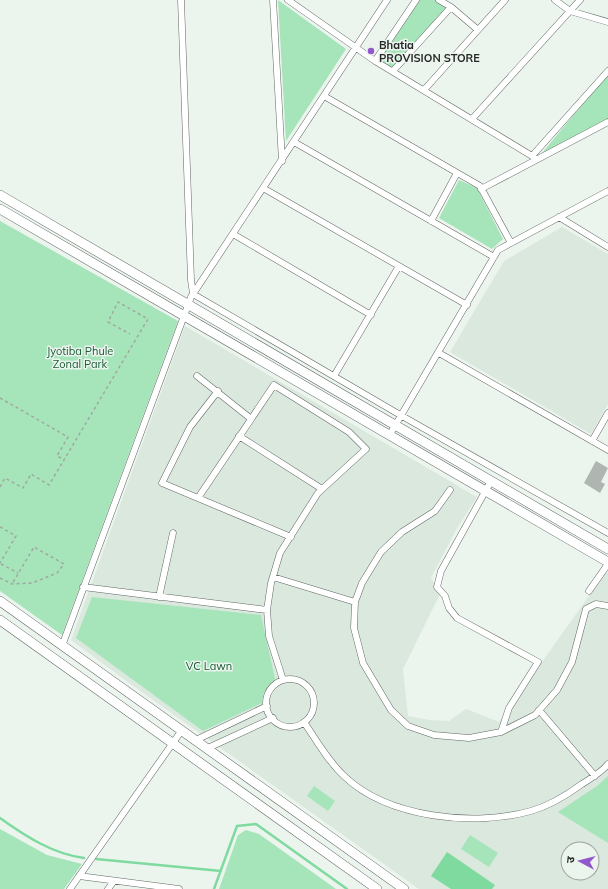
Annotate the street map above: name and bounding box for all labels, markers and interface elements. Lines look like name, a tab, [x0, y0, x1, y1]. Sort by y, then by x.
place label: Bhatia PROVISION STORE	[379, 38, 480, 65]
marker: Bhatia PROVISION STORE	[366, 46, 376, 56]
park label: Jyotiba Phule Zonal Park	[47, 344, 113, 371]
park label: VC Lawn	[186, 659, 232, 673]
north arrow	[560, 841, 600, 881]
text: उ	[563, 855, 577, 864]

